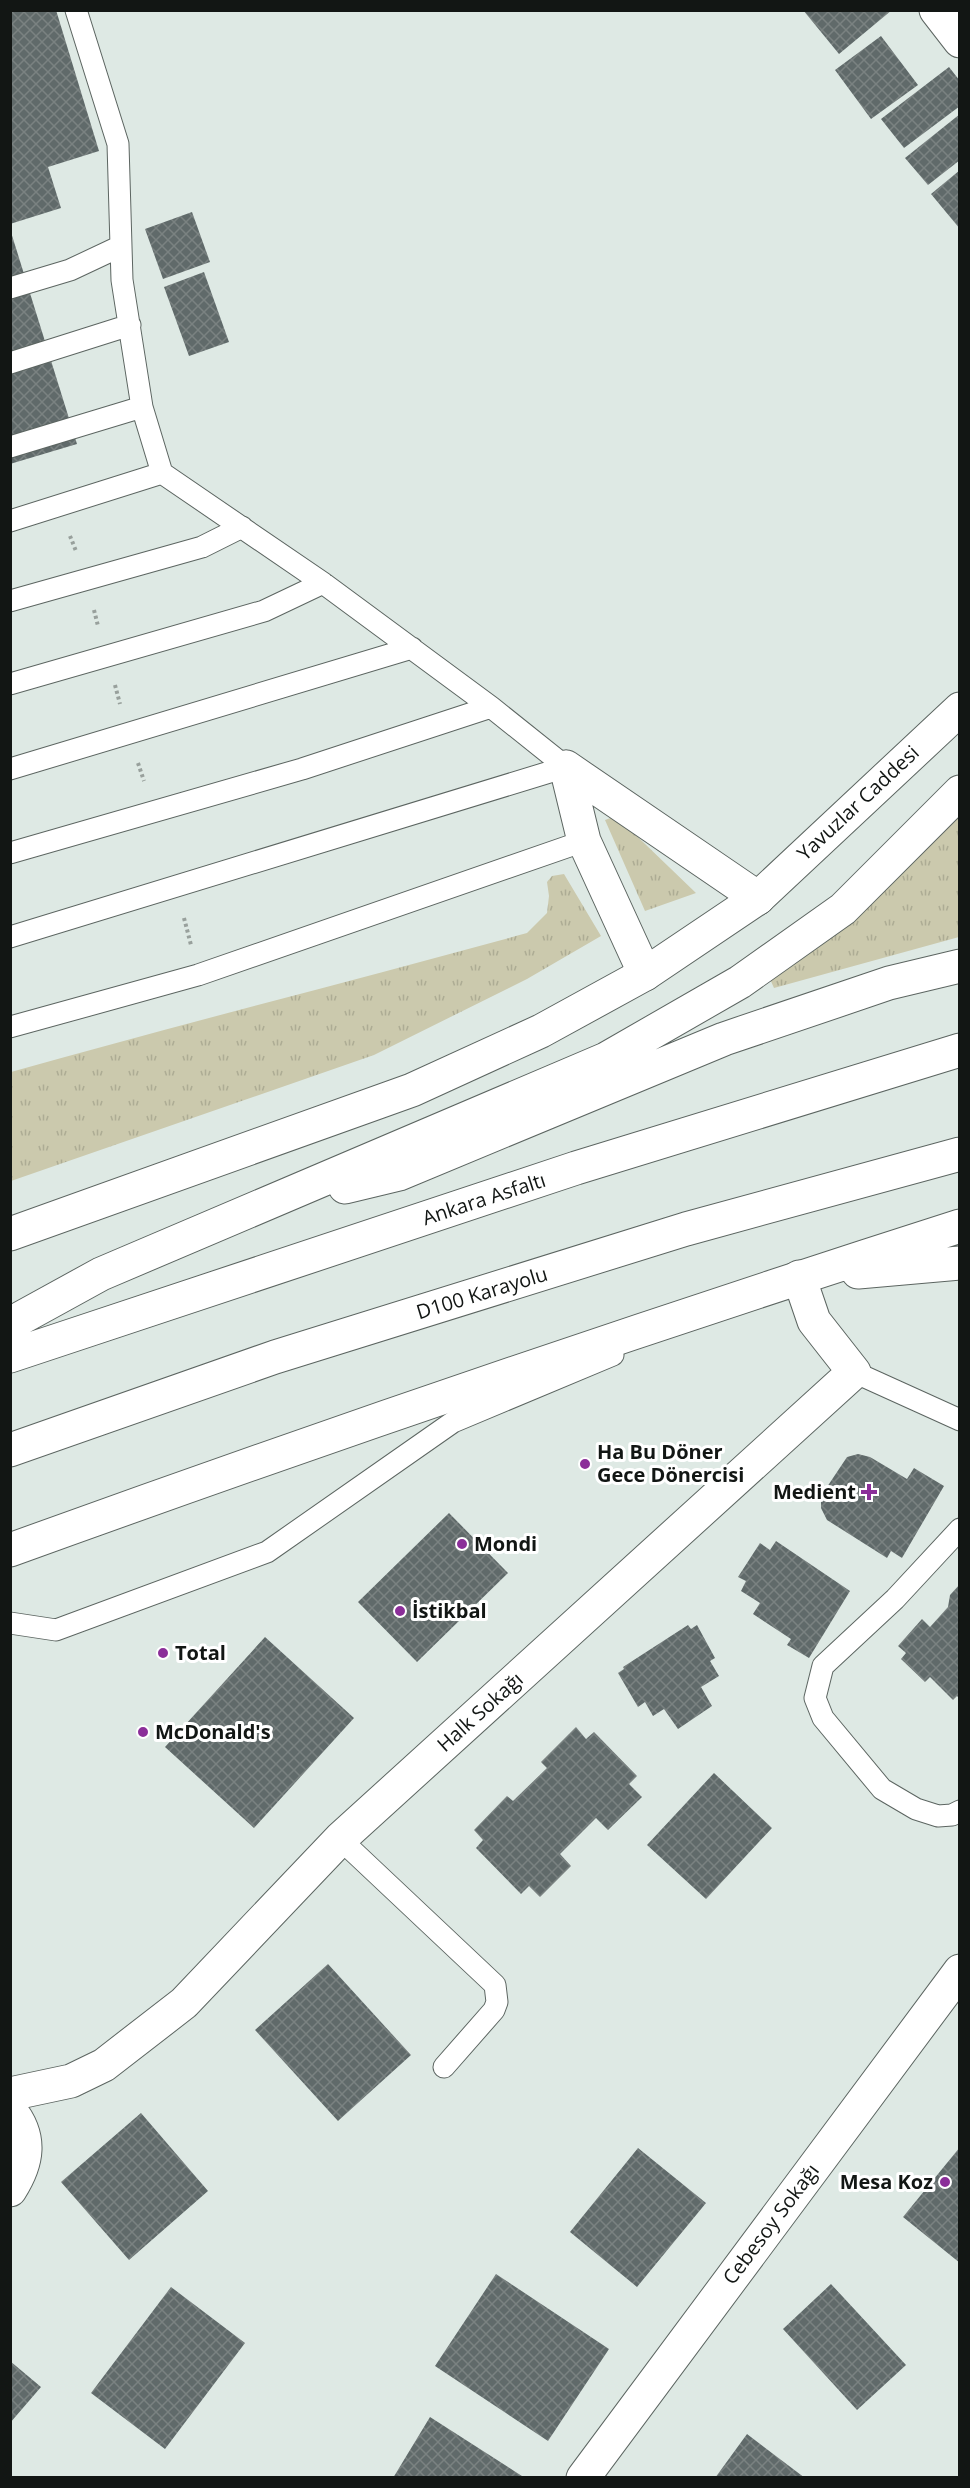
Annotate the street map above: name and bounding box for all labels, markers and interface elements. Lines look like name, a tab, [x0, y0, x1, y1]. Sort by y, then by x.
street label: Yavuzlar Caddesi	[791, 739, 924, 866]
street label: Ankara Asfaltı	[419, 1166, 549, 1231]
street label: D100 Karayolu	[413, 1260, 551, 1325]
place label: Ha Bu Döner Gece Dönercisi	[597, 1438, 744, 1488]
marker: Ha Bu Döner Gece Dönercisi	[578, 1457, 592, 1471]
place label: Medient	[773, 1478, 856, 1505]
marker: Medient	[860, 1483, 878, 1501]
place label: Mondi	[474, 1530, 537, 1557]
marker: Mondi	[455, 1537, 469, 1551]
place label: İstikbal	[412, 1597, 487, 1624]
marker: İstikbal	[393, 1604, 407, 1618]
place label: Total	[175, 1639, 226, 1666]
marker: Total	[156, 1646, 170, 1660]
street label: Halk Sokağı	[431, 1666, 529, 1758]
place label: McDonald's	[155, 1718, 271, 1745]
marker: McDonald's	[136, 1725, 150, 1739]
street label: Cebesoy Sokağı	[716, 2158, 825, 2290]
place label: Mesa Koz	[840, 2168, 933, 2195]
marker: Mesa Koz	[938, 2175, 952, 2189]

